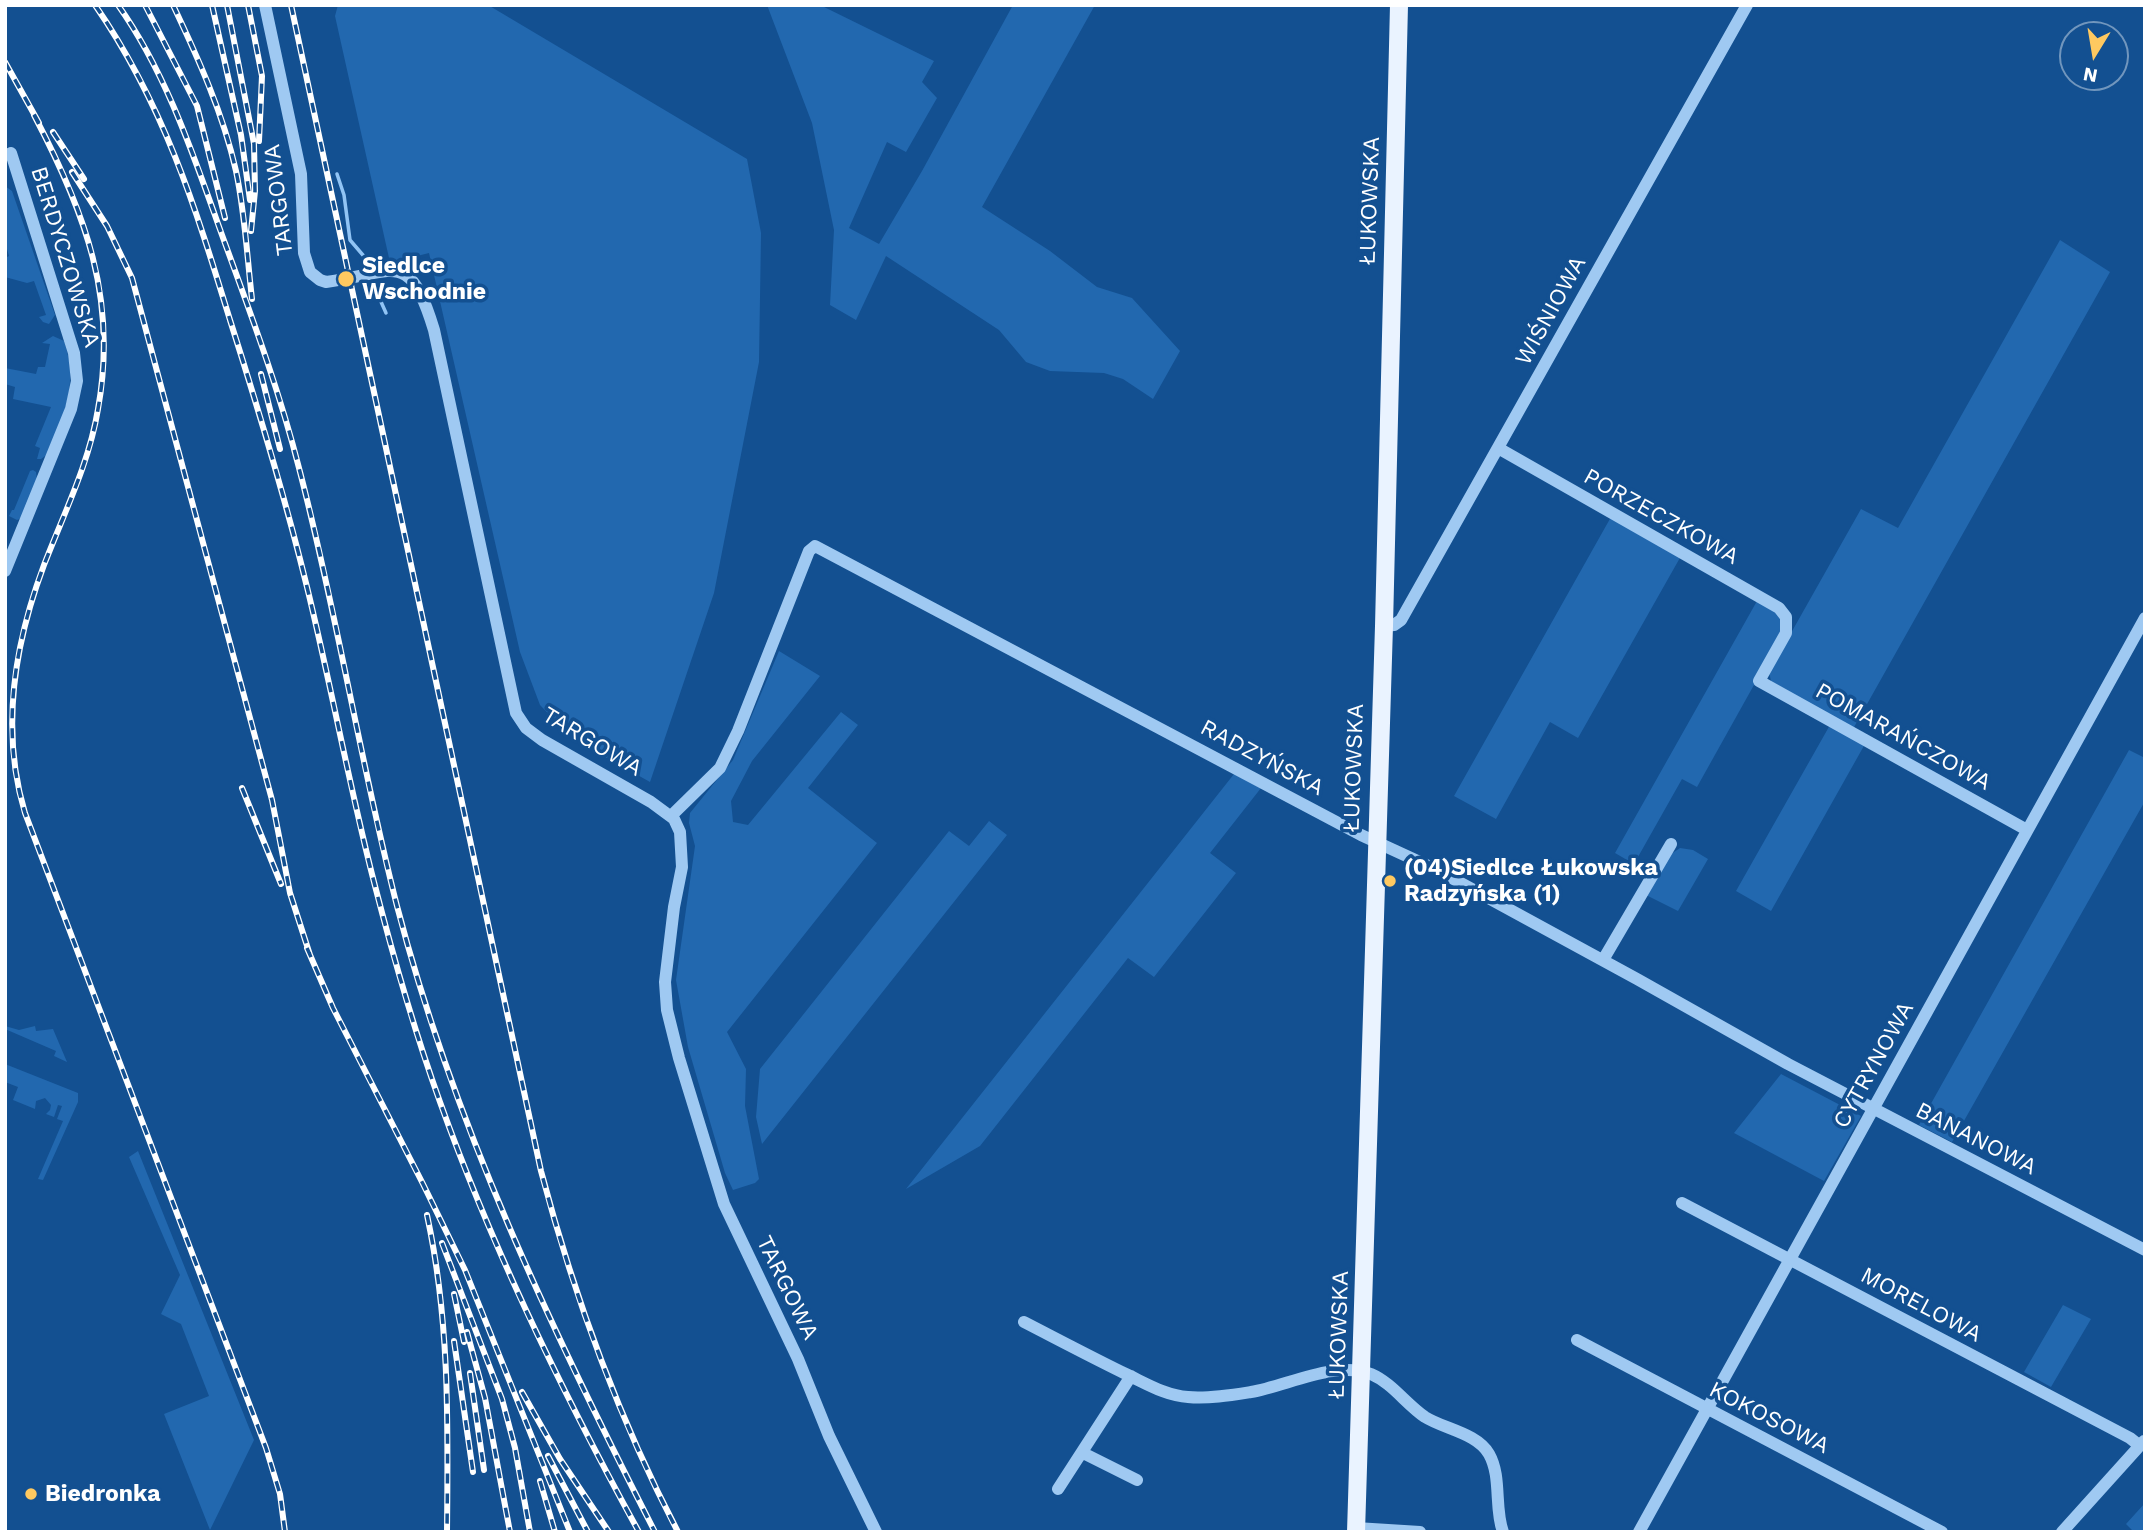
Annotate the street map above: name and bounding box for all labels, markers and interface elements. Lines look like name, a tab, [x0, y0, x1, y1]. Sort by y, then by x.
north arrow	[2059, 21, 2129, 91]
text: N	[2081, 63, 2099, 88]
street label: ŁUKOWSKA	[1354, 136, 1386, 266]
street label: TARGOWA	[258, 143, 300, 257]
street label: BERDYCZOWSKA	[24, 163, 106, 351]
place label: Siedlce Wschodnie	[362, 252, 486, 306]
street label: WIŚNIOWA	[1510, 252, 1592, 370]
marker: Siedlce Wschodnie	[336, 269, 356, 289]
street label: PORZECZKOWA	[1578, 463, 1744, 571]
street label: POMARAŃCZOWA	[1810, 677, 1996, 797]
street label: TARGOWA	[537, 701, 647, 783]
street label: ŁUKOWSKA	[1338, 703, 1370, 833]
street label: RADZYŃSKA	[1196, 714, 1328, 802]
place label: (04)Siedlce Łukowska Radzyńska (1)	[1404, 854, 1658, 908]
marker: (04)Siedlce Łukowska Radzyńska (1)	[1382, 873, 1398, 889]
street label: CYTRYNOWA	[1828, 997, 1920, 1133]
street label: BANANOWA	[1911, 1097, 2041, 1181]
street label: TARGOWA	[750, 1232, 824, 1344]
street label: MORELOWA	[1856, 1261, 1986, 1349]
street label: ŁUKOWSKA	[1323, 1270, 1355, 1400]
street label: KOKOSOWA	[1704, 1376, 1834, 1460]
place label: Biedronka	[45, 1480, 160, 1508]
marker: Biedronka	[23, 1486, 39, 1502]

